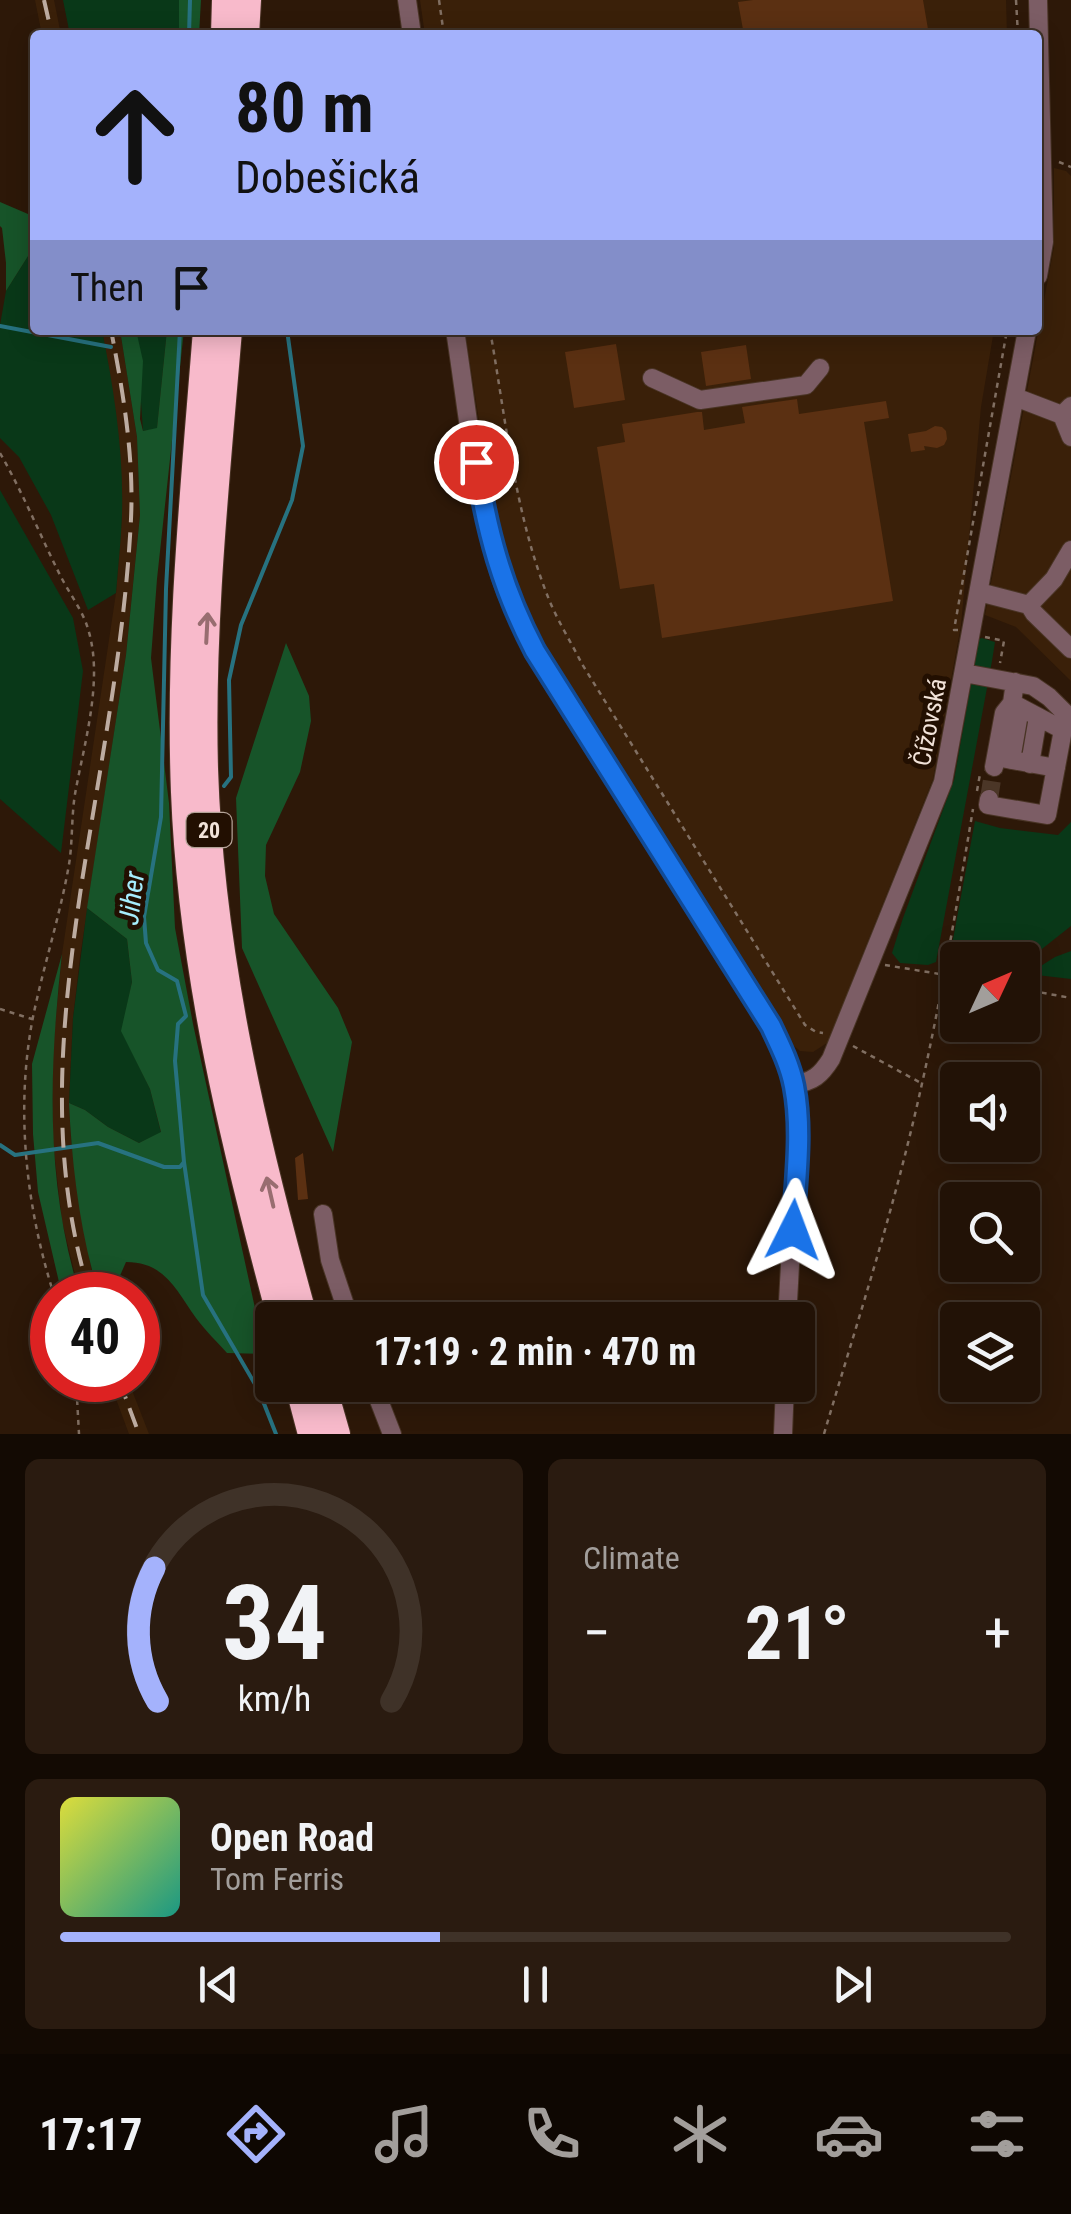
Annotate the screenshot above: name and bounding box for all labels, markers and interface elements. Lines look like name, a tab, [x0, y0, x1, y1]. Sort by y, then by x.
text: 80 m	[235, 67, 374, 149]
icon: ahead	[70, 70, 200, 200]
text: Dobešická	[235, 151, 420, 204]
icon: arrive	[164, 260, 219, 315]
text: Then	[70, 266, 144, 310]
pin	[434, 420, 519, 505]
icon: arrive	[449, 435, 504, 490]
one-way arrow	[198, 613, 217, 645]
street label: Čížovská	[906, 676, 952, 768]
road number: 20	[186, 813, 232, 847]
water label: Jiher	[112, 869, 151, 927]
north arrow	[940, 942, 1040, 1042]
map controls	[940, 942, 1040, 1402]
button: sound	[940, 1062, 1040, 1162]
one-way arrow	[260, 1177, 278, 1209]
position arrow	[741, 1178, 845, 1282]
button: search	[940, 1182, 1040, 1282]
speed limit sign: 40	[30, 1272, 160, 1402]
button: layers	[940, 1302, 1040, 1402]
text: 17:19 · 2 min · 470 m	[374, 1330, 696, 1374]
text: Climate	[583, 1539, 680, 1577]
text: 34	[221, 1563, 327, 1684]
text: 21°	[745, 1589, 850, 1677]
text: −	[583, 1601, 611, 1665]
text: +	[984, 1601, 1011, 1665]
text: km/h	[237, 1678, 311, 1720]
text: Open Road	[210, 1816, 374, 1860]
text: Tom Ferris	[210, 1860, 344, 1898]
icon: previous	[191, 1957, 246, 2012]
icon: pause	[508, 1957, 563, 2012]
icon: next	[825, 1957, 880, 2012]
icon: directions	[221, 2099, 291, 2169]
icon: music	[369, 2099, 439, 2169]
icon: phone	[517, 2099, 587, 2169]
icon: climate	[665, 2099, 735, 2169]
icon: car	[814, 2099, 884, 2169]
icon: filters	[962, 2099, 1032, 2169]
text: 17:17	[39, 2108, 142, 2161]

